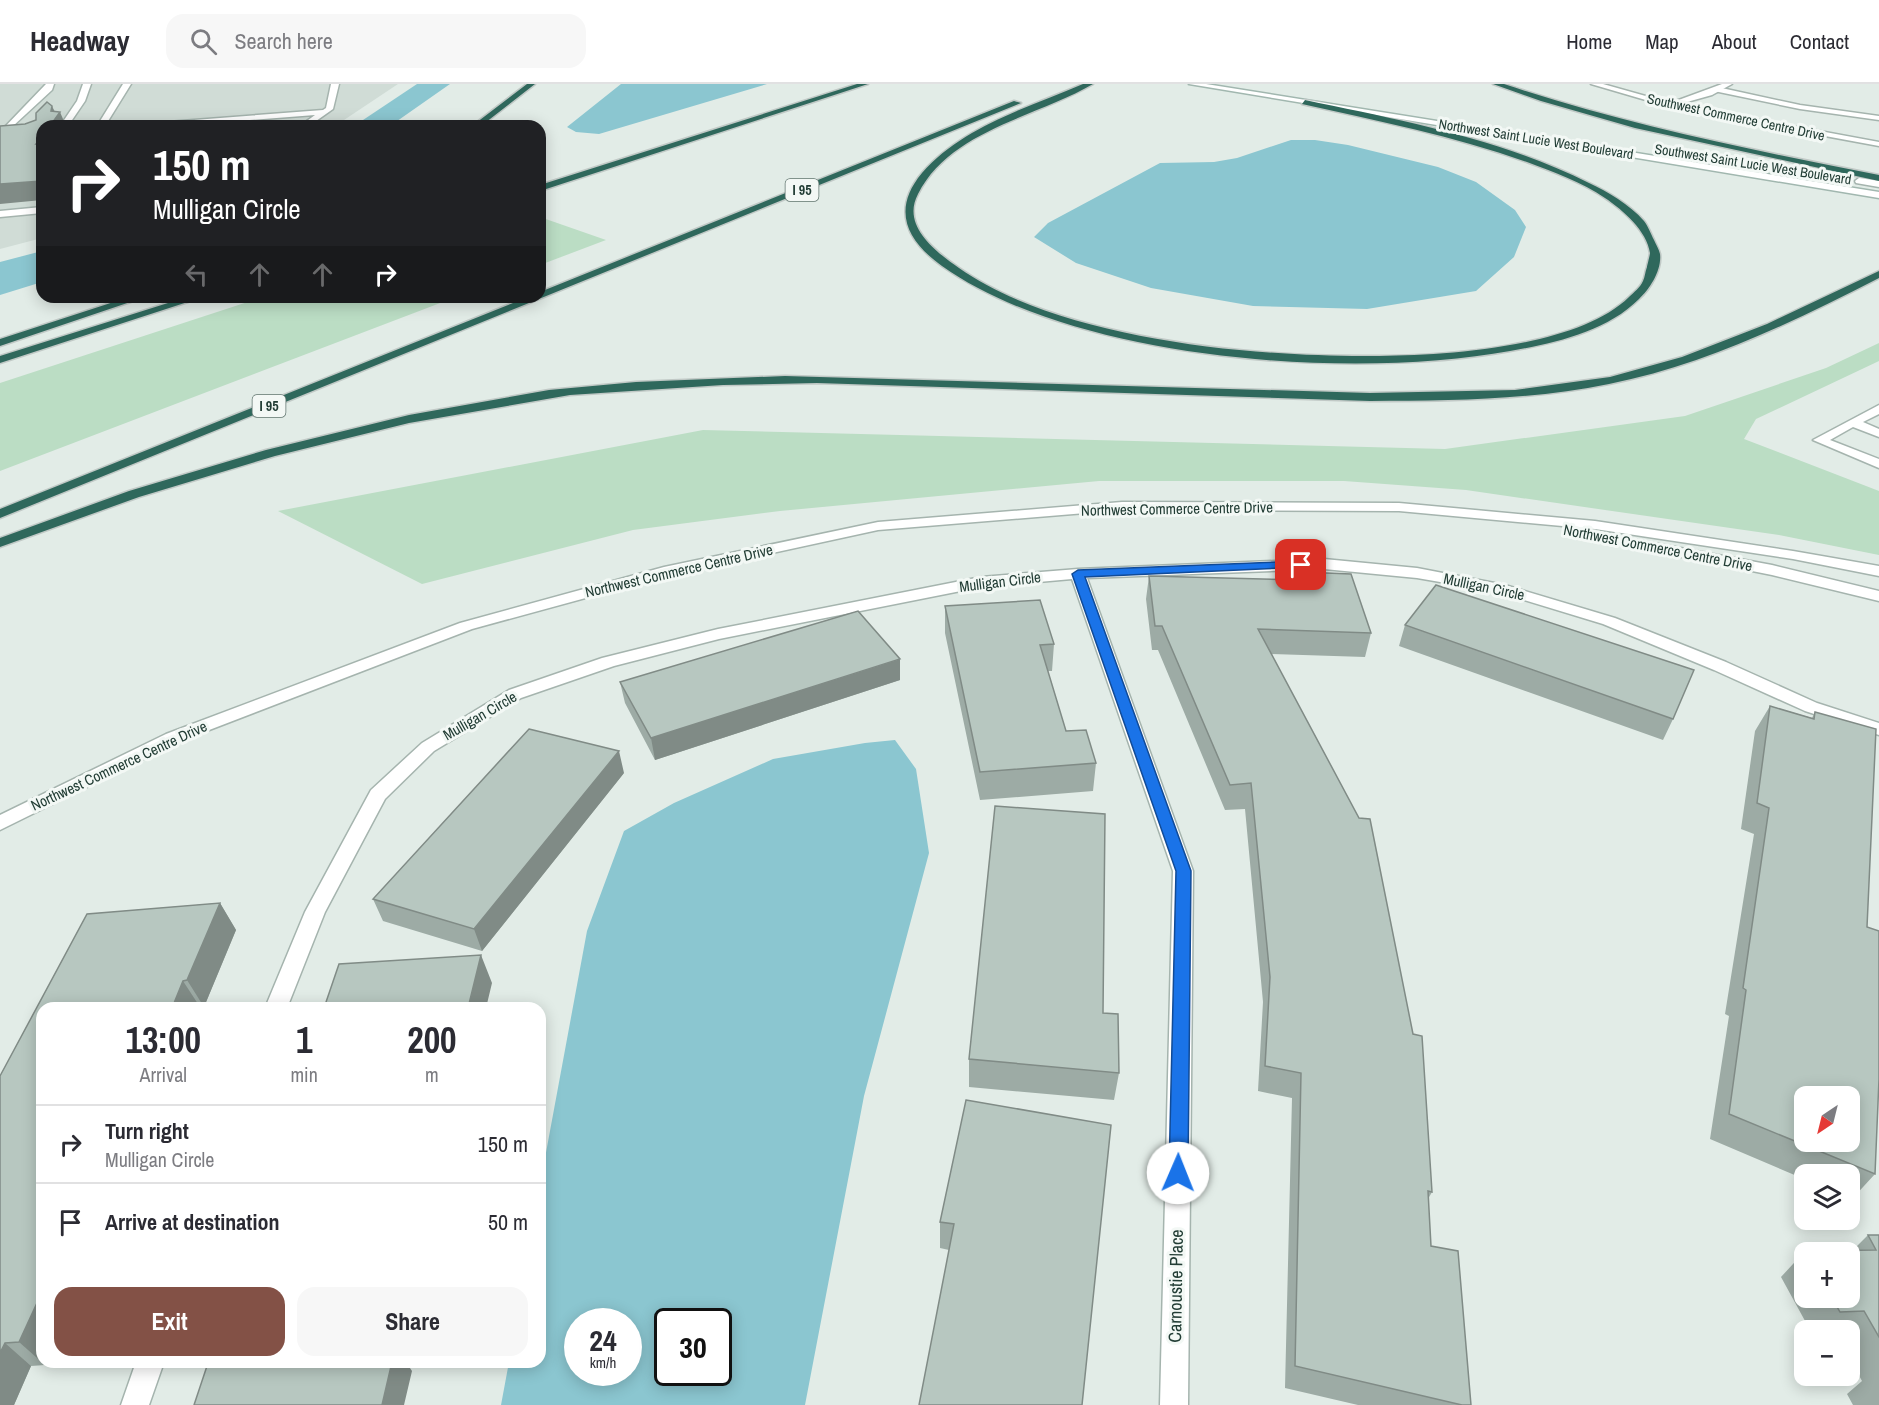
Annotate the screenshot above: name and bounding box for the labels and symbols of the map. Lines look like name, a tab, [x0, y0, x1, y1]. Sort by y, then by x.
street label: Southwest Commerce Centre Drive	[1646, 89, 1826, 145]
street label: Northwest Saint Lucie West Boulevard	[1437, 115, 1635, 163]
street label: Southwest Saint Lucie West Boulevard	[1653, 140, 1853, 188]
road number: I 95	[786, 179, 818, 201]
road number: I 95	[252, 395, 286, 417]
street label: Northwest Commerce Centre Drive	[1081, 496, 1273, 521]
street label: Northwest Commerce Centre Drive	[1562, 519, 1755, 576]
street label: Northwest Commerce Centre Drive	[583, 539, 775, 602]
pin	[1275, 539, 1326, 590]
street label: Mulligan Circle	[958, 566, 1042, 597]
street label: Mulligan Circle	[1442, 568, 1527, 605]
street label: Mulligan Circle	[439, 686, 521, 745]
street label: Northwest Commerce Centre Drive	[27, 715, 210, 816]
north arrow	[1794, 1086, 1860, 1152]
position arrow	[1146, 1141, 1210, 1205]
street label: Carnoustie Place	[1162, 1229, 1189, 1343]
speed limit sign: 30	[654, 1308, 732, 1386]

